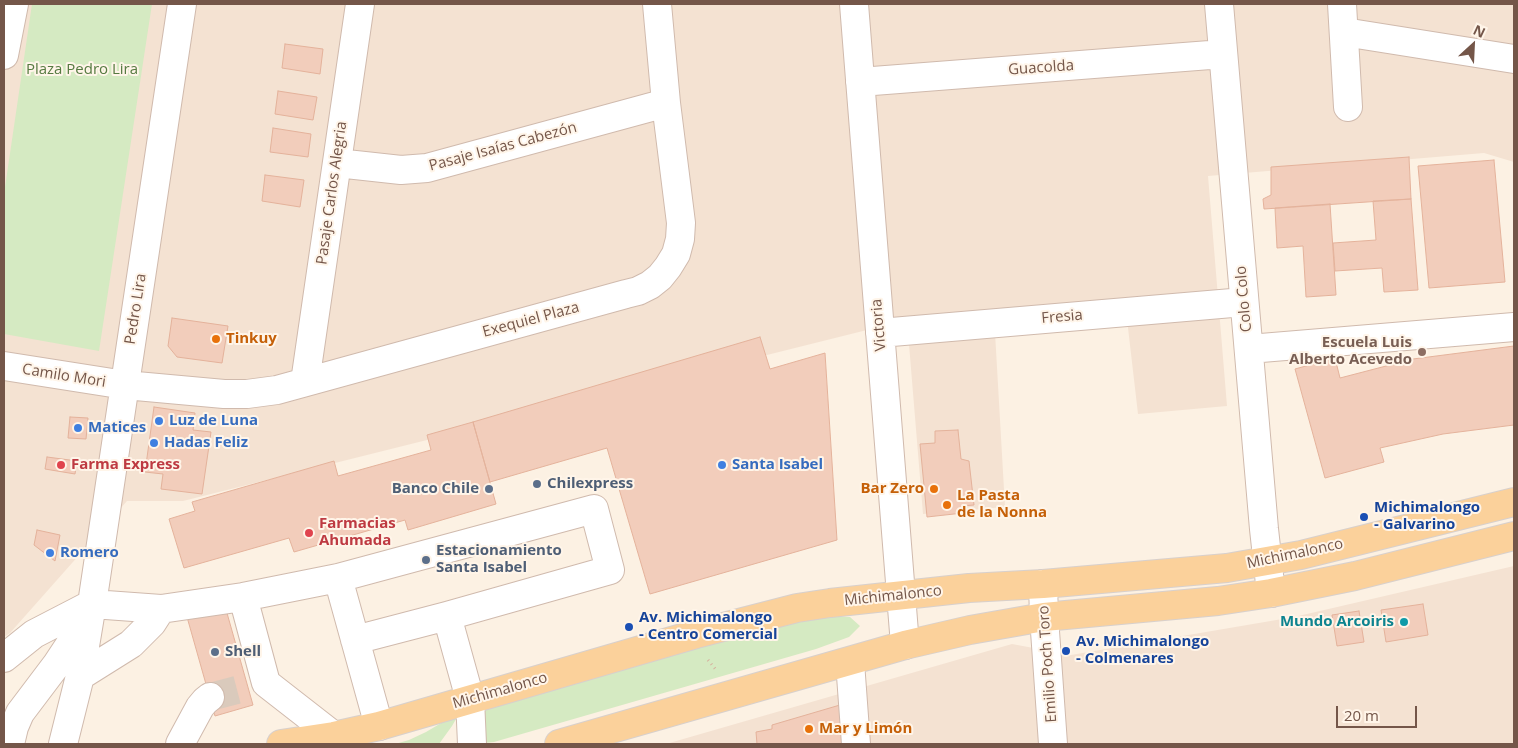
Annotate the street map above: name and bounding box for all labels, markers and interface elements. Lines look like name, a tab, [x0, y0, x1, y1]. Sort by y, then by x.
north arrow	[1448, 20, 1498, 70]
text: N	[1470, 20, 1489, 42]
street label: Guacolda	[1007, 57, 1075, 79]
park label: Plaza Pedro Lira	[26, 61, 138, 79]
street label: Pasaje Isaías Cabezón	[427, 119, 579, 175]
street label: Pasaje Carlos Alegria	[313, 120, 351, 266]
street label: Colo Colo	[1232, 265, 1256, 333]
street label: Pedro Lira	[121, 272, 151, 346]
street label: Exequiel Plaza	[481, 298, 581, 342]
street label: Victoria	[868, 298, 890, 352]
street label: Fresia	[1041, 306, 1083, 328]
place label: Tinkuy	[226, 330, 277, 348]
marker: Tinkuy	[210, 333, 222, 345]
place label: Escuela Luis Alberto Acevedo	[1289, 334, 1412, 369]
marker: Escuela Luis Alberto Acevedo	[1416, 346, 1428, 358]
street label: Camilo Mori	[21, 360, 107, 392]
place label: Luz de Luna	[169, 412, 258, 430]
marker: Luz de Luna	[153, 415, 165, 427]
place label: Matices	[88, 419, 146, 437]
marker: Matices	[72, 422, 84, 434]
place label: Hadas Feliz	[164, 434, 248, 452]
marker: Hadas Feliz	[148, 437, 160, 449]
place label: Farma Express	[71, 456, 180, 474]
place label: Santa Isabel	[732, 456, 823, 474]
marker: Farma Express	[55, 459, 67, 471]
marker: Santa Isabel	[716, 459, 728, 471]
place label: Chilexpress	[547, 475, 633, 493]
marker: Chilexpress	[531, 478, 543, 490]
place label: Banco Chile	[392, 480, 479, 498]
place label: Bar Zero	[861, 480, 924, 498]
marker: Banco Chile	[483, 483, 495, 495]
marker: Bar Zero	[928, 483, 940, 495]
place label: La Pasta de la Nonna	[957, 487, 1047, 522]
marker: La Pasta de la Nonna	[941, 499, 953, 511]
place label: Michimalongo - Galvarino	[1374, 499, 1480, 534]
marker: Michimalongo - Galvarino	[1358, 511, 1370, 523]
place label: Farmacias Ahumada	[319, 515, 396, 550]
marker: Farmacias Ahumada	[303, 527, 315, 539]
street label: Michimalonco	[1245, 535, 1345, 573]
place label: Estacionamiento Santa Isabel	[436, 542, 562, 577]
place label: Romero	[60, 544, 119, 562]
marker: Romero	[44, 547, 56, 559]
marker: Estacionamiento Santa Isabel	[420, 554, 432, 566]
street label: Michimalonco	[843, 582, 943, 610]
street label: Emilio Poch Toro	[1035, 605, 1061, 723]
place label: Av. Michimalongo - Centro Comercial	[639, 609, 778, 644]
place label: Mundo Arcoiris	[1280, 613, 1394, 631]
marker: Mundo Arcoiris	[1398, 616, 1410, 628]
marker: Av. Michimalongo - Centro Comercial	[623, 621, 635, 633]
place label: Av. Michimalongo - Colmenares	[1076, 633, 1209, 668]
place label: Shell	[225, 643, 261, 661]
marker: Av. Michimalongo - Colmenares	[1060, 645, 1072, 657]
marker: Shell	[209, 646, 221, 658]
street label: Michimalonco	[450, 669, 550, 713]
scale bar	[1338, 696, 1419, 728]
text: 20 m	[1344, 705, 1379, 725]
place label: Mar y Limón	[819, 720, 912, 738]
marker: Mar y Limón	[803, 723, 815, 735]

